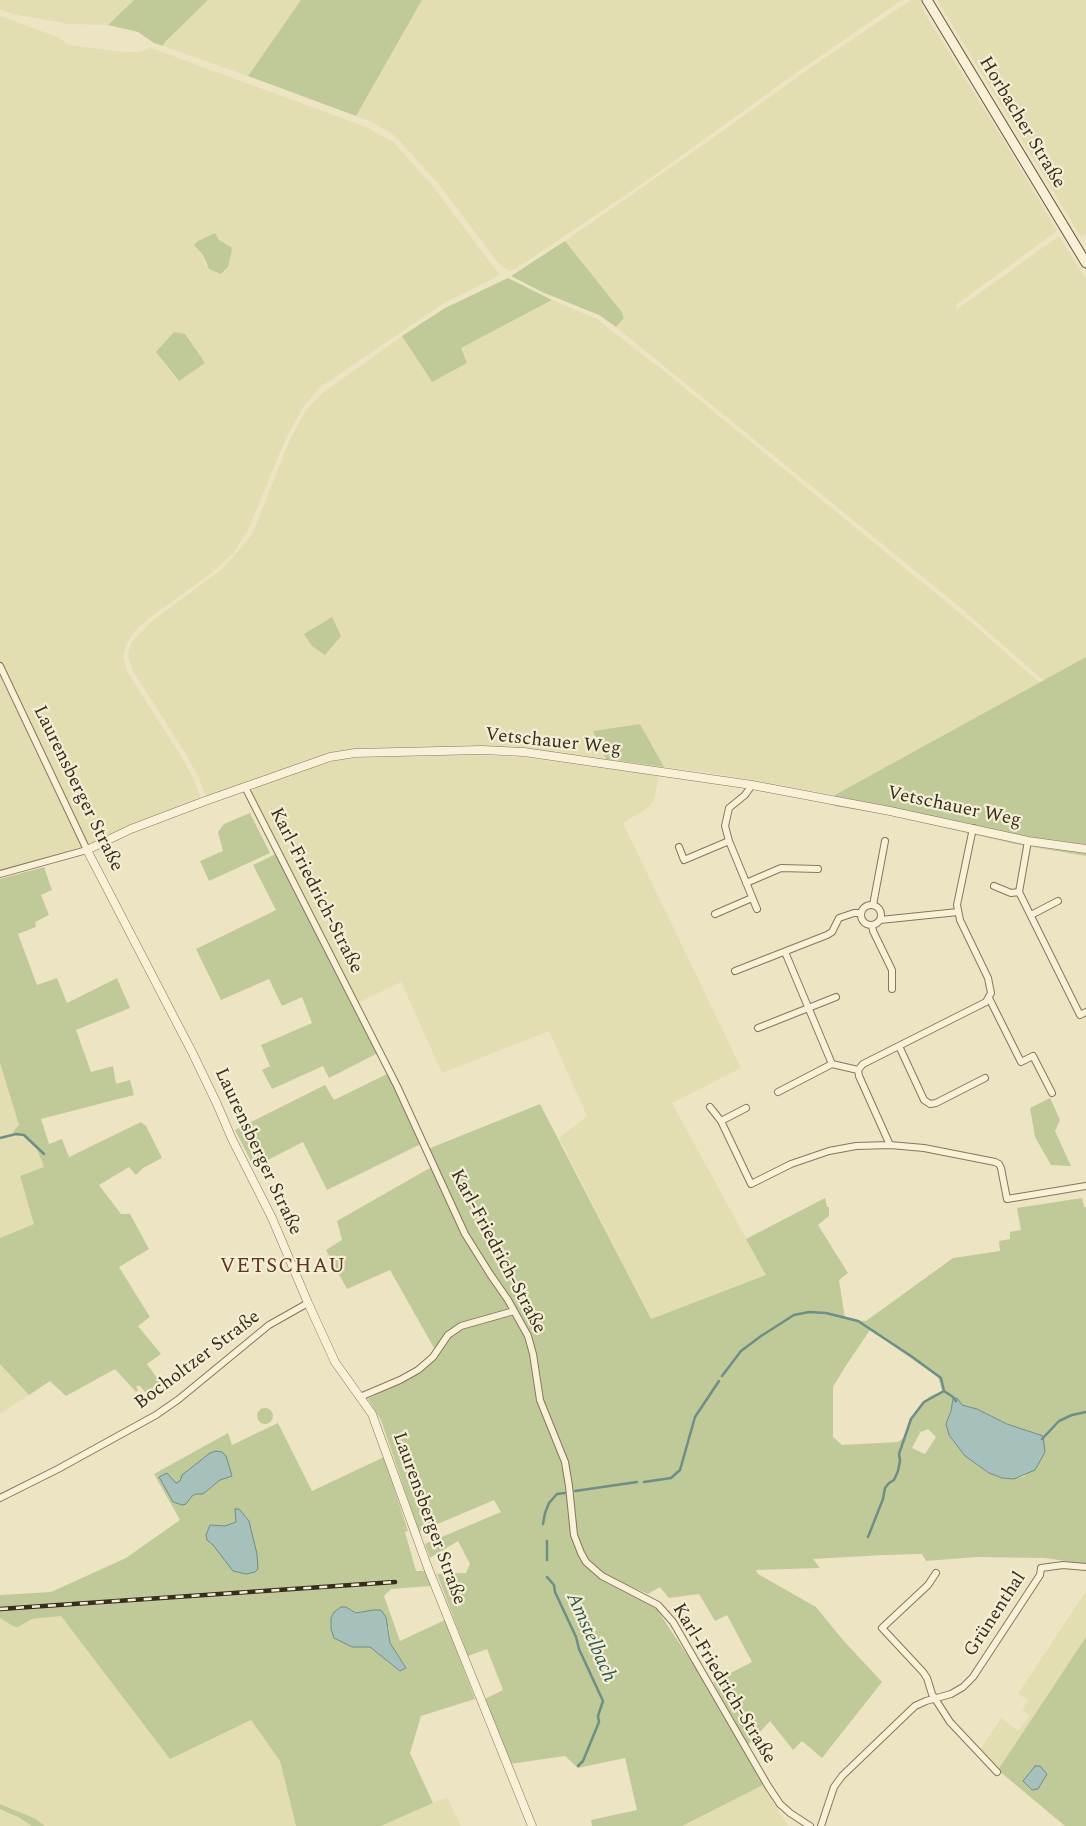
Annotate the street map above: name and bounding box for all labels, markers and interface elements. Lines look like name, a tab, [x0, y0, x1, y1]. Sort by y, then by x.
street label: Horbacher Straße	[973, 53, 1069, 193]
street label: Laurensberger Straße	[27, 702, 127, 876]
street label: Vetschauer Weg	[484, 725, 622, 761]
street label: Vetschauer Weg	[885, 783, 1023, 833]
street label: Karl-Friedrich-Straße	[263, 804, 367, 978]
street label: Laurensberger Straße	[208, 1065, 306, 1239]
street label: Karl-Friedrich-Straße	[444, 1166, 550, 1338]
district label: VETSCHAU	[219, 1255, 347, 1281]
street label: Bocholtzer Straße	[131, 1306, 265, 1416]
street label: Laurensberger Straße	[386, 1430, 470, 1608]
street label: Grünenthal	[960, 1568, 1032, 1662]
water label: Amstelbach	[560, 1590, 620, 1686]
street label: Karl-Friedrich-Straße	[666, 1600, 780, 1768]

